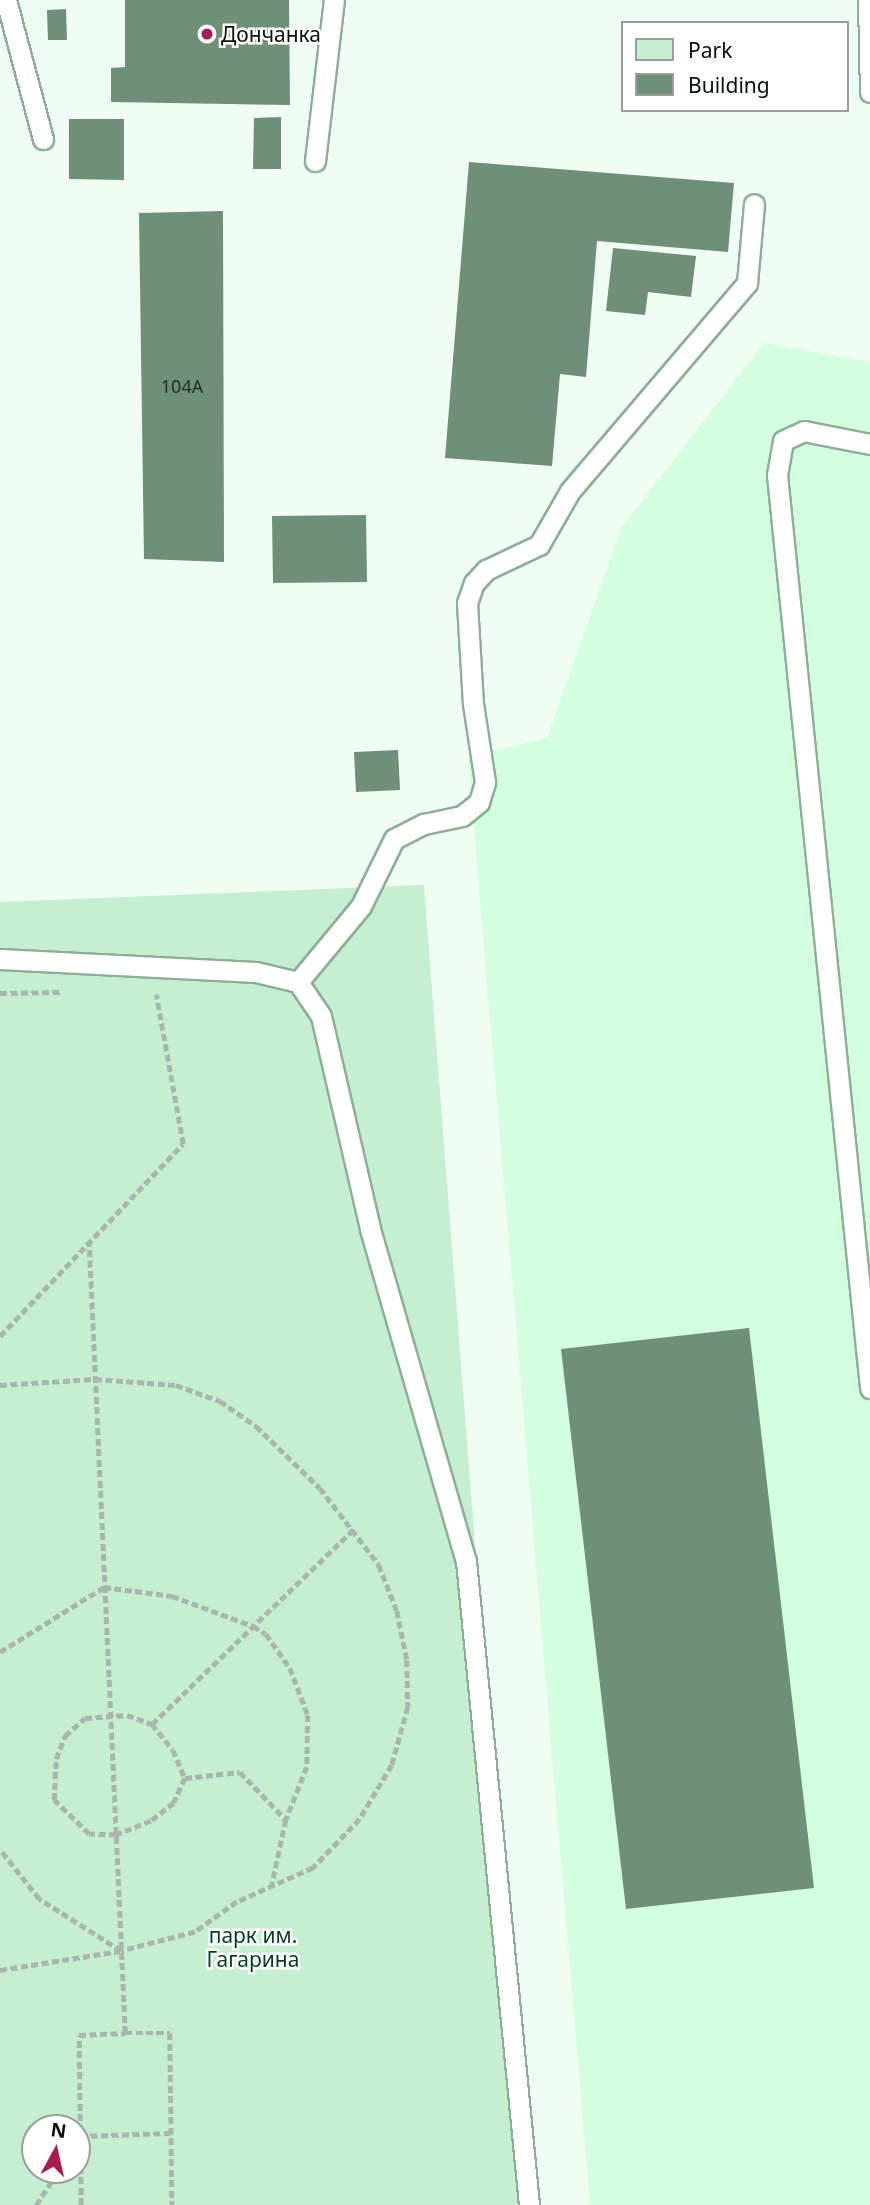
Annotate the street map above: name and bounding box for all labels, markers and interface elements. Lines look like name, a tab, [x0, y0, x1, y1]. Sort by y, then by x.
place label: Дончанка	[221, 21, 321, 47]
legend	[622, 21, 849, 112]
marker: Дончанка	[199, 26, 215, 42]
text: Park	[688, 36, 732, 64]
text: Building	[688, 71, 770, 99]
house number: 104А	[161, 375, 203, 397]
park label: парк им. Гагарина	[207, 1922, 299, 1972]
north arrow	[21, 2114, 91, 2184]
text: N	[49, 2116, 68, 2144]

